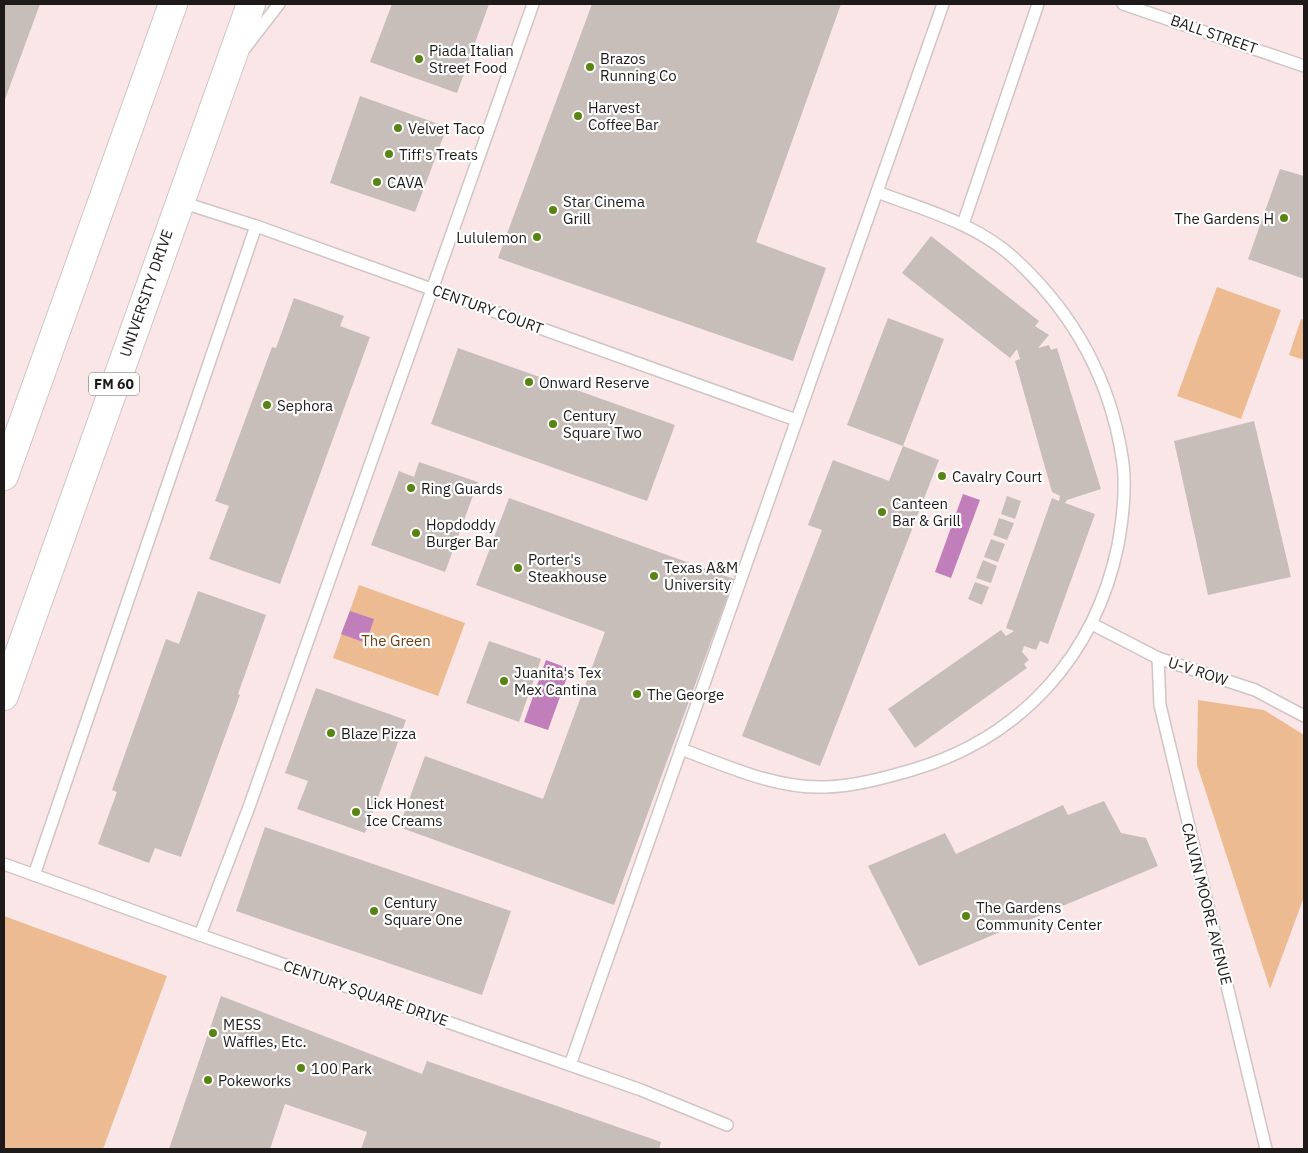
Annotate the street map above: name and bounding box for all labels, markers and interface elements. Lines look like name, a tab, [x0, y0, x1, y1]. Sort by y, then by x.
street label: BALL STREET	[1168, 10, 1260, 58]
place label: Piada Italian Street Food	[429, 41, 514, 77]
place label: Brazos Running Co	[600, 49, 677, 85]
marker: Piada Italian Street Food	[413, 53, 425, 65]
marker: Brazos Running Co	[584, 61, 596, 73]
place label: Harvest Coffee Bar	[588, 98, 659, 134]
marker: Harvest Coffee Bar	[572, 110, 584, 122]
place label: Velvet Taco	[408, 119, 485, 138]
marker: Velvet Taco	[392, 122, 404, 134]
place label: Tiff's Treats	[399, 145, 478, 164]
marker: Tiff's Treats	[383, 148, 395, 160]
place label: CAVA	[387, 173, 424, 192]
marker: CAVA	[371, 176, 383, 188]
place label: Star Cinema Grill	[563, 192, 645, 228]
marker: Star Cinema Grill	[547, 204, 559, 216]
place label: The Gardens H	[1174, 209, 1274, 228]
marker: The Gardens H	[1278, 212, 1290, 224]
street label: UNIVERSITY DRIVE	[115, 227, 177, 359]
place label: Lululemon	[456, 228, 527, 247]
marker: Lululemon	[531, 231, 543, 243]
street label: CENTURY COURT	[430, 280, 546, 338]
road number: FM 60	[89, 372, 139, 396]
place label: Onward Reserve	[539, 373, 649, 392]
marker: Onward Reserve	[523, 376, 535, 388]
place label: Sephora	[277, 396, 333, 415]
marker: Sephora	[261, 399, 273, 411]
place label: Century Square Two	[563, 406, 642, 442]
marker: Century Square Two	[547, 418, 559, 430]
place label: Cavalry Court	[952, 467, 1042, 486]
marker: Cavalry Court	[936, 470, 948, 482]
place label: Ring Guards	[421, 479, 503, 498]
marker: Ring Guards	[405, 482, 417, 494]
place label: Canteen Bar & Grill	[892, 494, 961, 530]
marker: Canteen Bar & Grill	[876, 506, 888, 518]
place label: Hopdoddy Burger Bar	[426, 515, 498, 551]
marker: Hopdoddy Burger Bar	[410, 527, 422, 539]
place label: Porter's Steakhouse	[528, 550, 607, 586]
place label: Texas A&M University	[664, 558, 738, 594]
marker: Porter's Steakhouse	[512, 562, 524, 574]
marker: Texas A&M University	[648, 570, 660, 582]
park label: The Green	[361, 631, 431, 650]
street label: U-V ROW	[1166, 652, 1231, 690]
place label: Juanita's Tex Mex Cantina	[514, 663, 602, 699]
marker: Juanita's Tex Mex Cantina	[498, 675, 510, 687]
place label: The George	[647, 685, 724, 704]
marker: The George	[631, 688, 643, 700]
place label: Blaze Pizza	[341, 724, 416, 743]
marker: Blaze Pizza	[325, 727, 337, 739]
place label: Lick Honest Ice Creams	[366, 794, 444, 830]
marker: Lick Honest Ice Creams	[350, 806, 362, 818]
street label: CALVIN MOORE AVENUE	[1178, 821, 1236, 987]
place label: Century Square One	[384, 893, 463, 929]
place label: The Gardens Community Center	[976, 898, 1102, 934]
marker: Century Square One	[368, 905, 380, 917]
marker: The Gardens Community Center	[960, 910, 972, 922]
street label: CENTURY SQUARE DRIVE	[281, 956, 451, 1030]
place label: MESS Waffles, Etc.	[223, 1015, 307, 1051]
marker: MESS Waffles, Etc.	[207, 1027, 219, 1039]
place label: 100 Park	[311, 1059, 372, 1078]
marker: 100 Park	[295, 1062, 307, 1074]
place label: Pokeworks	[218, 1071, 291, 1090]
marker: Pokeworks	[202, 1074, 214, 1086]

